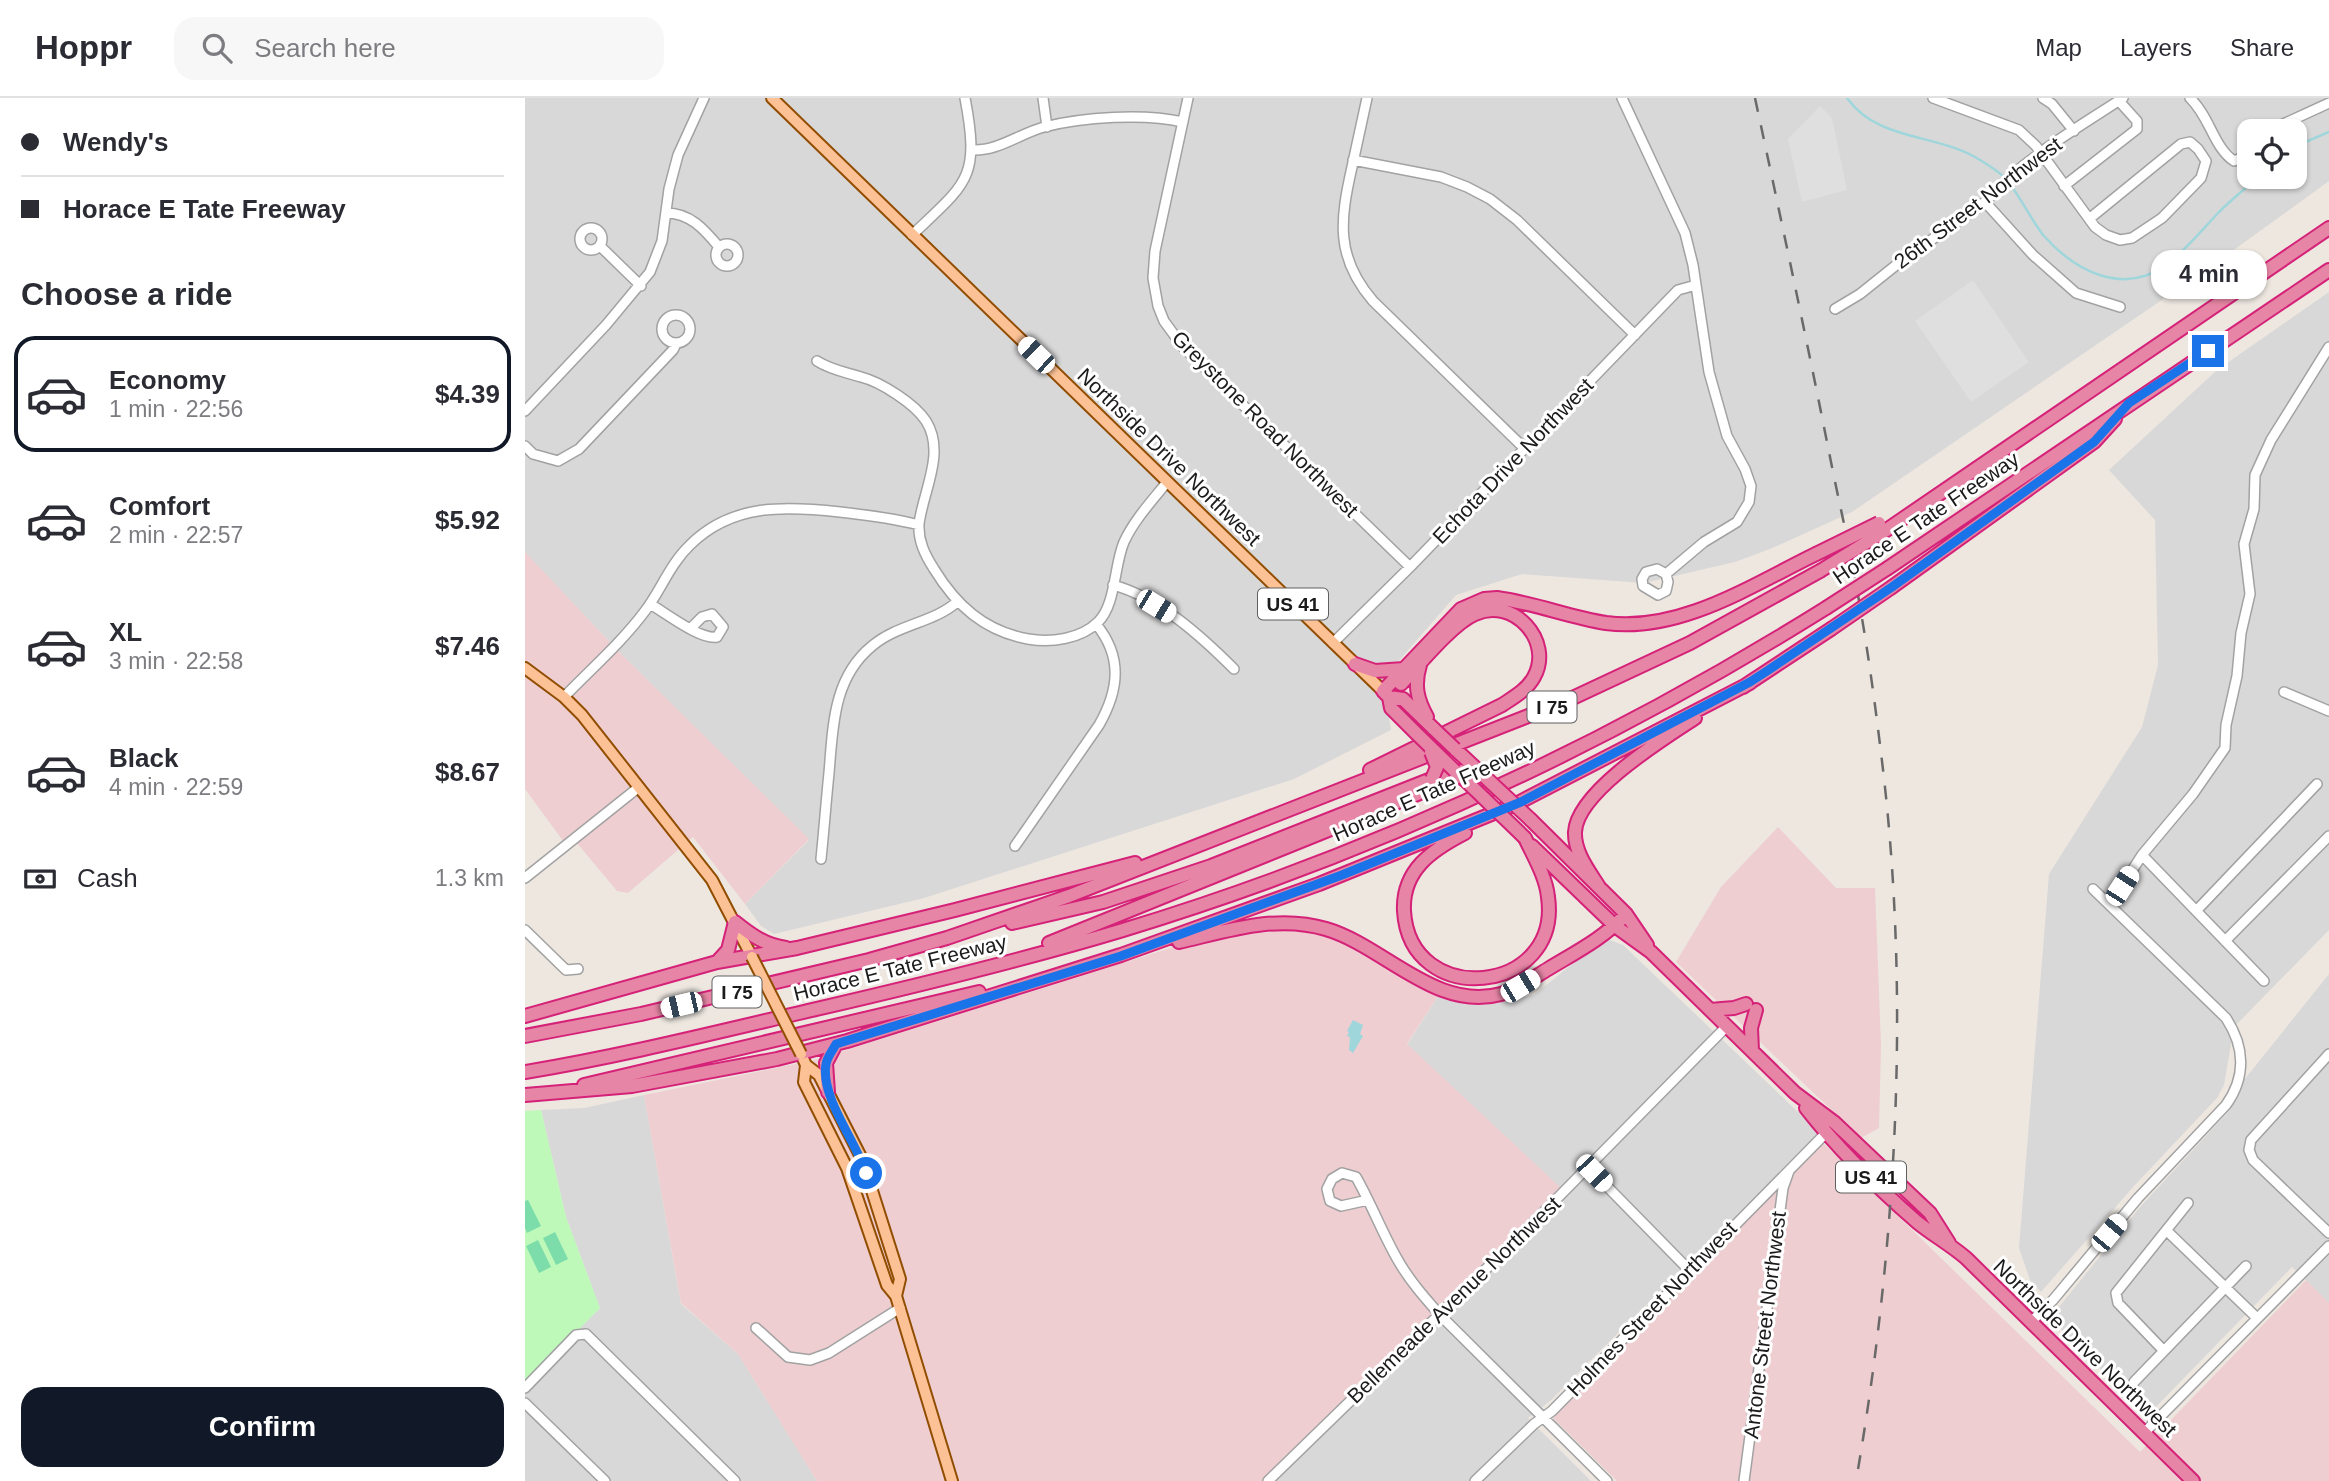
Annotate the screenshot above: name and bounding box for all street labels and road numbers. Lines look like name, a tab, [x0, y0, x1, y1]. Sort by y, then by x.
street label: 26th Street Northwest	[1890, 132, 2066, 273]
street label: Greystone Road Northwest	[1168, 326, 1363, 521]
street label: Northside Drive Northwest	[1073, 363, 1266, 550]
street label: Echota Drive Northwest	[1428, 373, 1598, 548]
street label: Horace E Tate Freeway	[1828, 447, 2023, 588]
road number: US 41	[1258, 589, 1328, 620]
road number: I 75	[1527, 692, 1577, 722]
street label: Horace E Tate Freeway	[1329, 735, 1539, 846]
street label: Horace E Tate Freeway	[791, 930, 1009, 1005]
road number: I 75	[713, 976, 761, 1007]
road number: US 41	[1836, 1162, 1906, 1192]
street label: Bellemeade Avenue Northwest	[1343, 1192, 1565, 1408]
street label: Antone Street Northwest	[1739, 1210, 1790, 1440]
street label: Holmes Street Northwest	[1562, 1217, 1741, 1401]
street label: Northside Drive Northwest	[1989, 1254, 2182, 1441]

